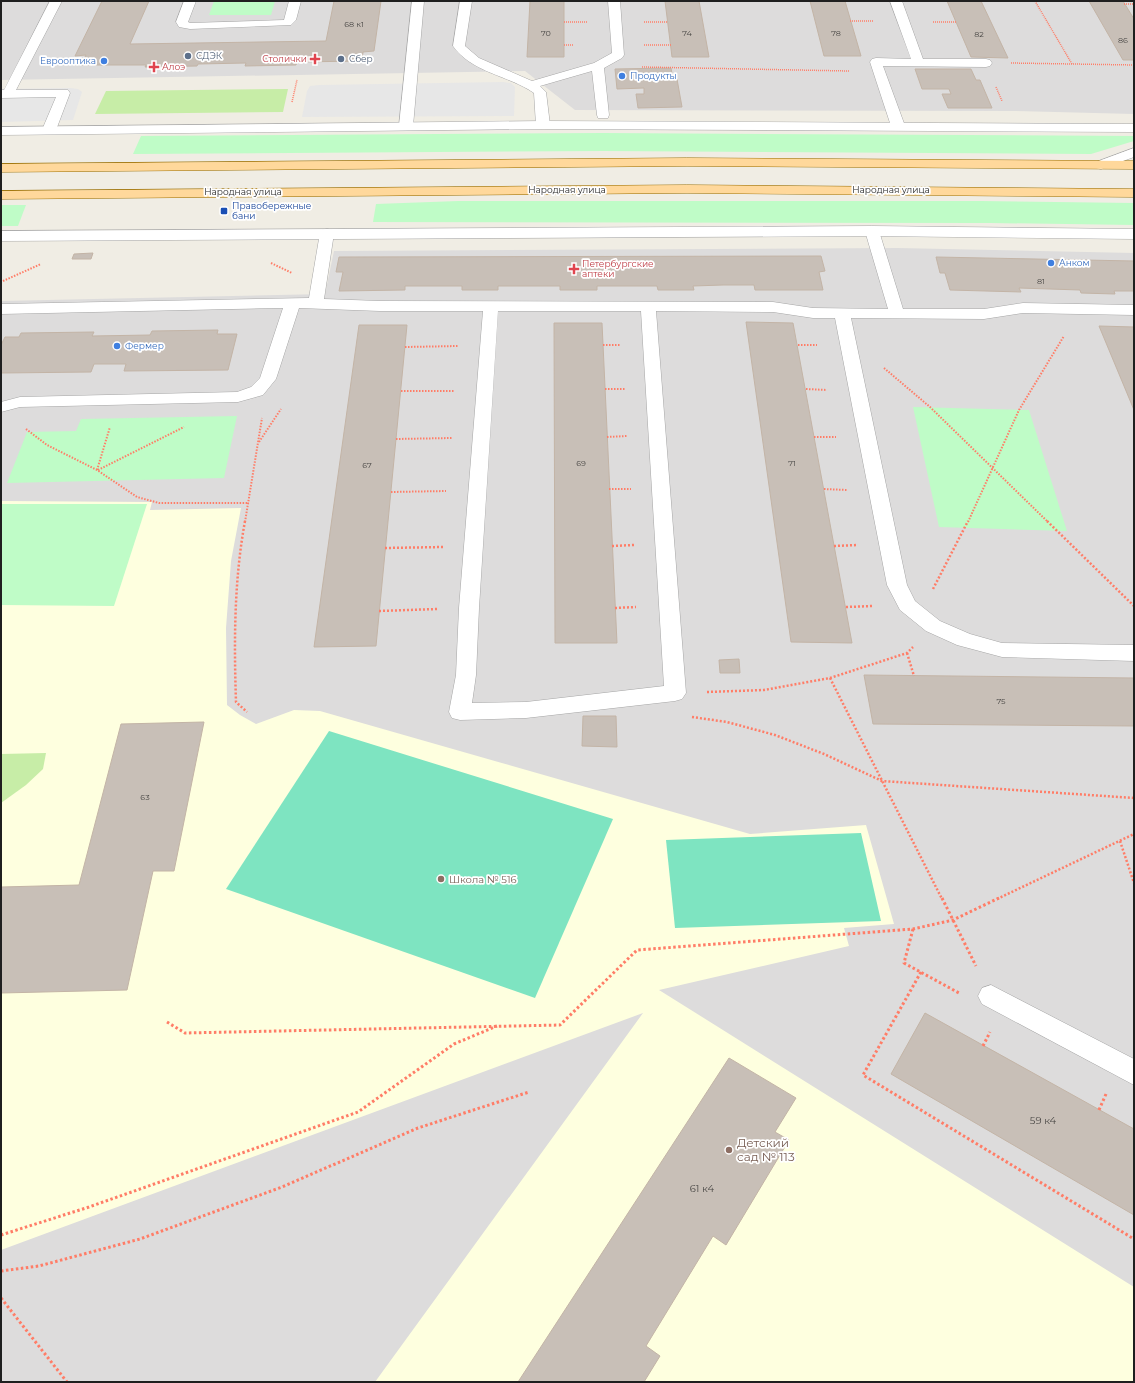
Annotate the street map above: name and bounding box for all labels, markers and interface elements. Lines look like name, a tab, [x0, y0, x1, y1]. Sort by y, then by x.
house number: 68 к1	[344, 19, 364, 29]
house number: 70	[541, 28, 551, 38]
house number: 74	[682, 28, 692, 38]
house number: 78	[831, 28, 841, 38]
house number: 82	[974, 29, 984, 39]
house number: 86	[1118, 35, 1128, 45]
place label: СДЭК	[196, 50, 223, 61]
marker: СДЭК	[183, 51, 193, 61]
place label: Столички	[262, 53, 307, 64]
place label: Сбер	[349, 53, 373, 64]
marker: Столички	[310, 54, 320, 64]
marker: Сбер	[336, 54, 346, 64]
place label: Еврооптика	[40, 55, 96, 66]
marker: Еврооптика	[99, 56, 109, 66]
place label: Алоэ	[162, 61, 185, 72]
marker: Алоэ	[149, 62, 159, 72]
place label: Продукты	[630, 70, 677, 81]
marker: Продукты	[617, 71, 627, 81]
street label: Народная улица	[528, 184, 606, 195]
street label: Народная улица	[852, 184, 930, 195]
street label: Народная улица	[204, 186, 282, 197]
place label: Правобережные бани	[232, 200, 312, 221]
marker: Правобережные бани	[219, 206, 229, 216]
place label: Анком	[1059, 257, 1090, 268]
place label: Петербургские аптеки	[582, 258, 654, 279]
marker: Анком	[1046, 258, 1056, 268]
marker: Петербургские аптеки	[569, 264, 579, 274]
house number: 81	[1037, 276, 1045, 286]
place label: Фермер	[125, 340, 164, 351]
marker: Фермер	[112, 341, 122, 351]
house number: 69	[576, 458, 586, 468]
house number: 71	[788, 458, 796, 468]
house number: 67	[362, 460, 372, 470]
house number: 75	[996, 696, 1006, 706]
house number: 63	[140, 792, 150, 802]
place label: Школа № 516	[449, 873, 517, 886]
marker: Школа № 516	[436, 874, 446, 884]
house number: 59 к4	[1030, 1114, 1057, 1127]
place label: Детский сад № 113	[737, 1135, 795, 1164]
marker: Детский сад № 113	[724, 1145, 734, 1155]
house number: 61 к4	[690, 1182, 715, 1195]

